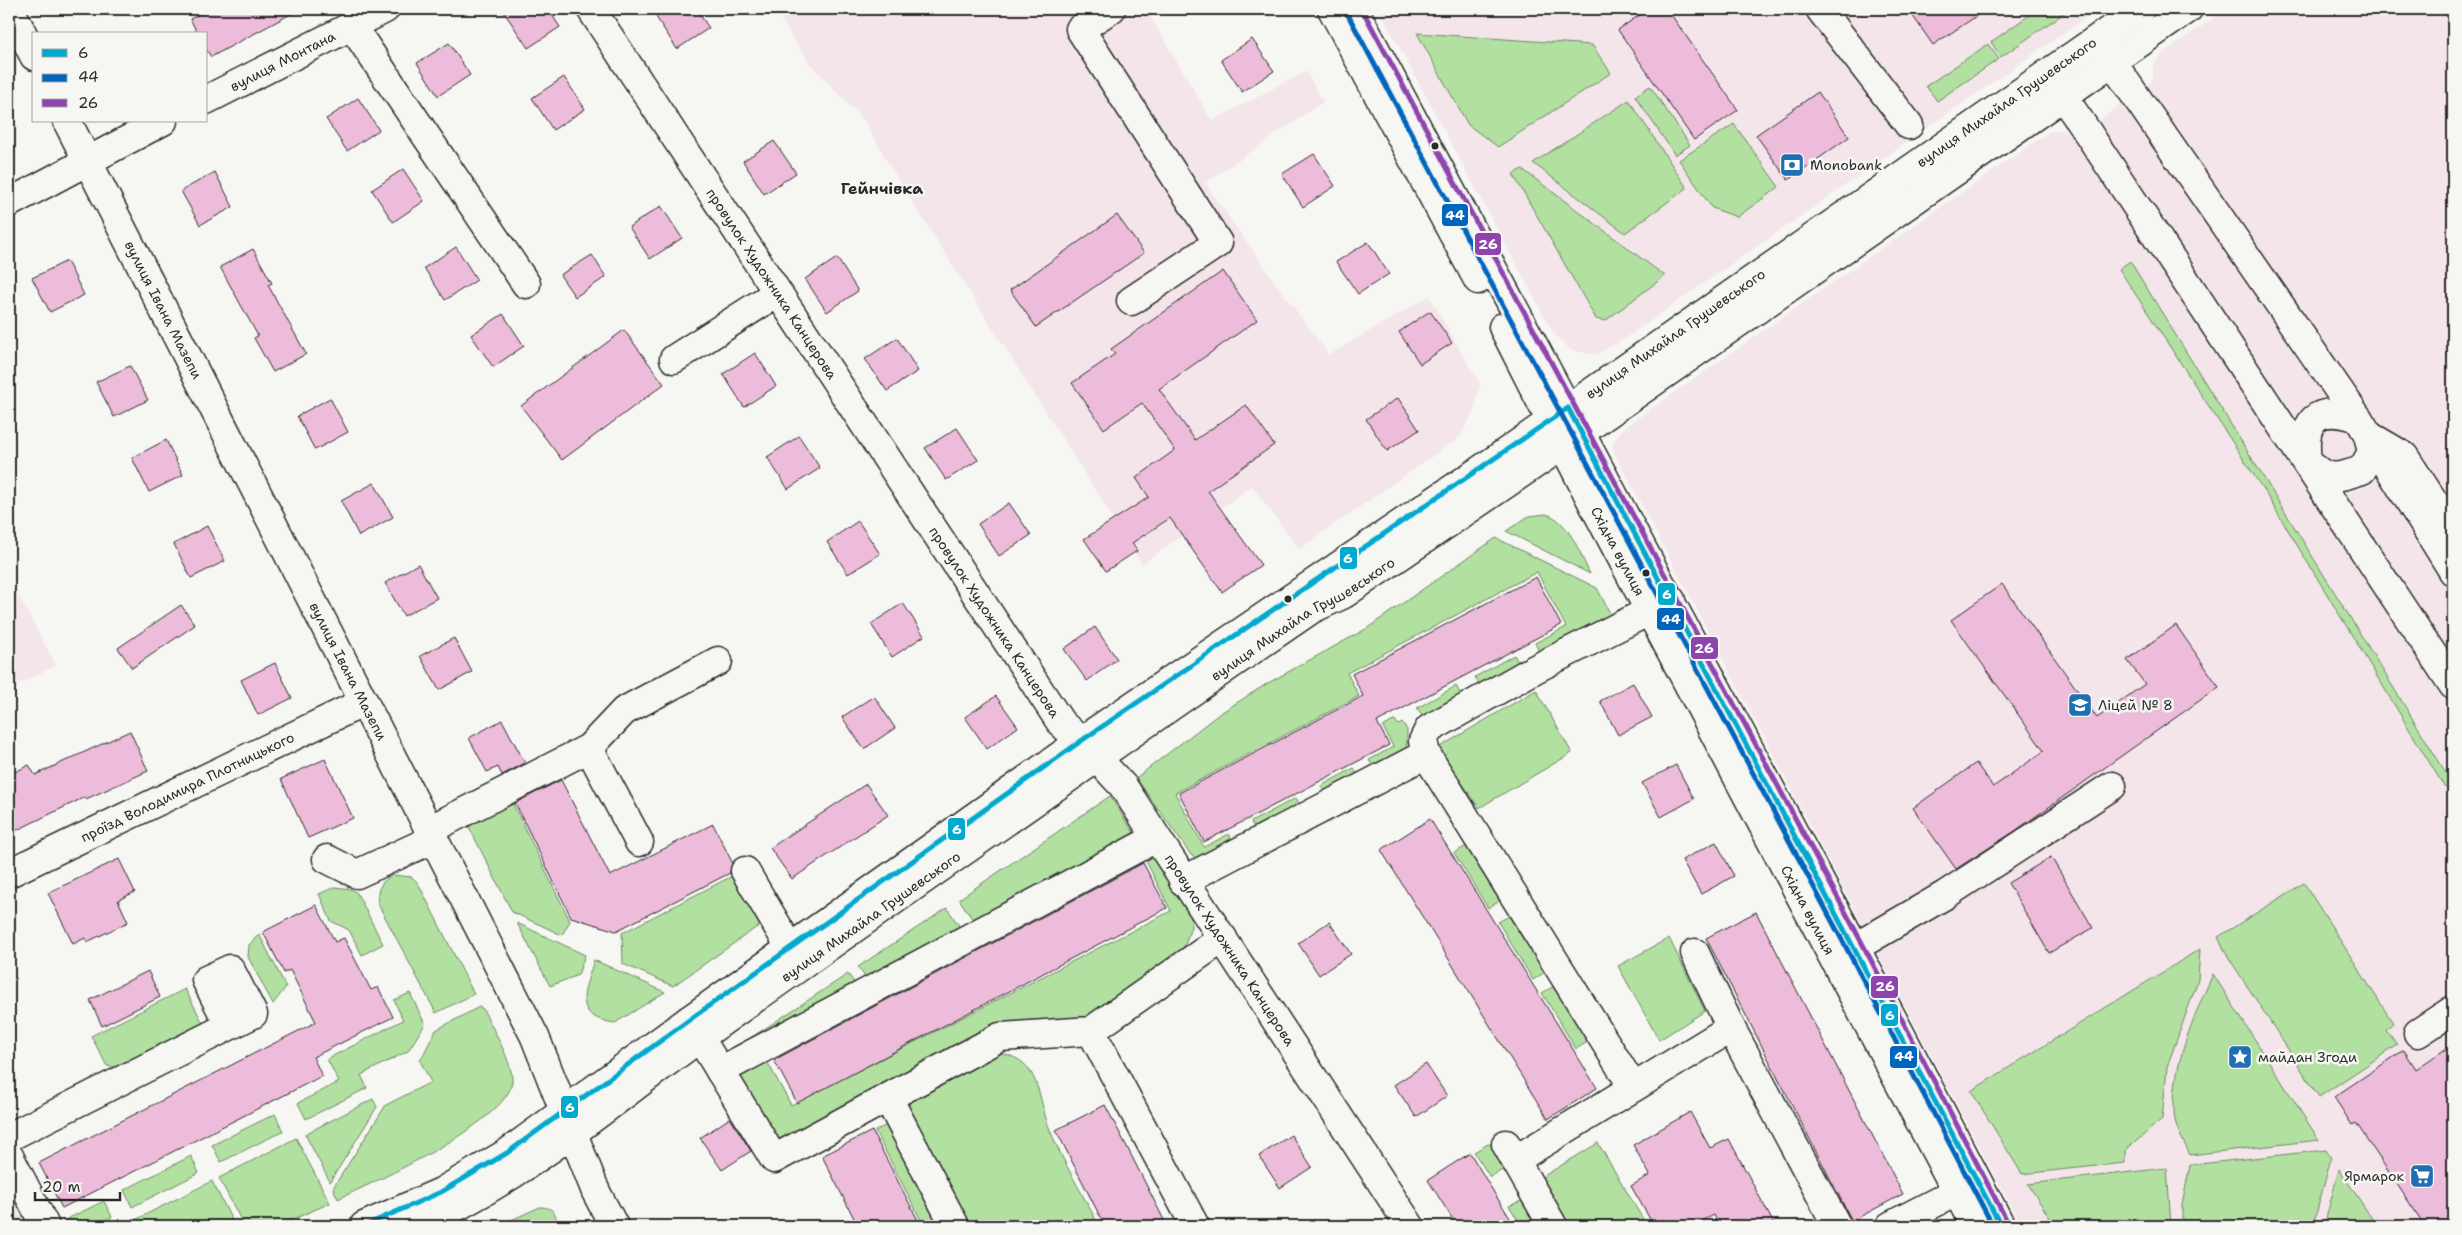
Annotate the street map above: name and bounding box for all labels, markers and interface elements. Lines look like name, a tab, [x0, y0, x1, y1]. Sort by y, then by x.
street label: вулиця Монтана	[227, 27, 339, 95]
legend	[32, 32, 208, 122]
street label: вулиця Михайла Грушевського	[1913, 33, 2100, 171]
text: 6	[78, 43, 89, 63]
text: 44	[78, 67, 99, 87]
text: 26	[78, 93, 98, 113]
unlabelled marker	[1430, 141, 1440, 151]
bank icon: Monobank	[1779, 152, 1805, 178]
place label: Monobank	[1810, 156, 1882, 174]
district label: Гейнчівка	[841, 178, 923, 199]
street label: провулок Художника Канцерова	[702, 185, 842, 383]
line badge: 44	[1441, 203, 1469, 227]
text: 44	[1445, 206, 1465, 224]
line badge: 26	[1474, 232, 1502, 256]
text: 26	[1478, 235, 1498, 253]
street label: вулиця Івана Мазепи	[121, 238, 206, 382]
street label: вулиця Михайла Грушевського	[1582, 265, 1769, 403]
street label: Східна вулиця	[1587, 503, 1649, 599]
street label: провулок Художника Канцерова	[925, 523, 1064, 721]
line badge: 6	[1339, 546, 1358, 570]
text: 6	[1343, 549, 1353, 567]
street label: вулиця Михайла Грушевського	[1207, 553, 1398, 685]
unlabelled marker	[1641, 568, 1651, 578]
line badge: 6	[1657, 582, 1676, 606]
text: 6	[1662, 585, 1672, 603]
unlabelled marker	[1283, 594, 1293, 604]
street label: вулиця Івана Мазепи	[305, 599, 391, 744]
line badge: 44	[1656, 607, 1685, 631]
text: 44	[1661, 610, 1681, 628]
line badge: 26	[1690, 636, 1719, 660]
text: 26	[1694, 639, 1714, 657]
school or university icon: Ліцей № 8	[2067, 692, 2093, 718]
place label: Ліцей № 8	[2098, 696, 2173, 714]
street label: проїзд Володимира Плотницького	[78, 728, 297, 846]
line badge: 6	[947, 817, 966, 841]
text: 6	[952, 820, 962, 838]
street label: вулиця Михайла Грушевського	[778, 847, 964, 986]
street label: провулок Художника Канцерова	[1161, 851, 1299, 1049]
street label: Східна вулиця	[1777, 862, 1839, 958]
line badge: 26	[1870, 975, 1899, 999]
text: 26	[1875, 977, 1895, 995]
line badge: 6	[1880, 1003, 1899, 1027]
text: 6	[1885, 1006, 1895, 1024]
place icon: майдан Згоди	[2227, 1044, 2253, 1070]
line badge: 44	[1889, 1045, 1918, 1069]
text: 44	[1894, 1047, 1914, 1065]
place label: майдан Згоди	[2258, 1048, 2357, 1066]
line badge: 6	[560, 1095, 579, 1119]
text: 6	[565, 1098, 575, 1116]
supermarket icon: Ярмарок	[2409, 1163, 2435, 1189]
place label: Ярмарок	[2344, 1167, 2405, 1185]
scale bar	[35, 1170, 120, 1202]
text: 20 m	[42, 1177, 81, 1197]

